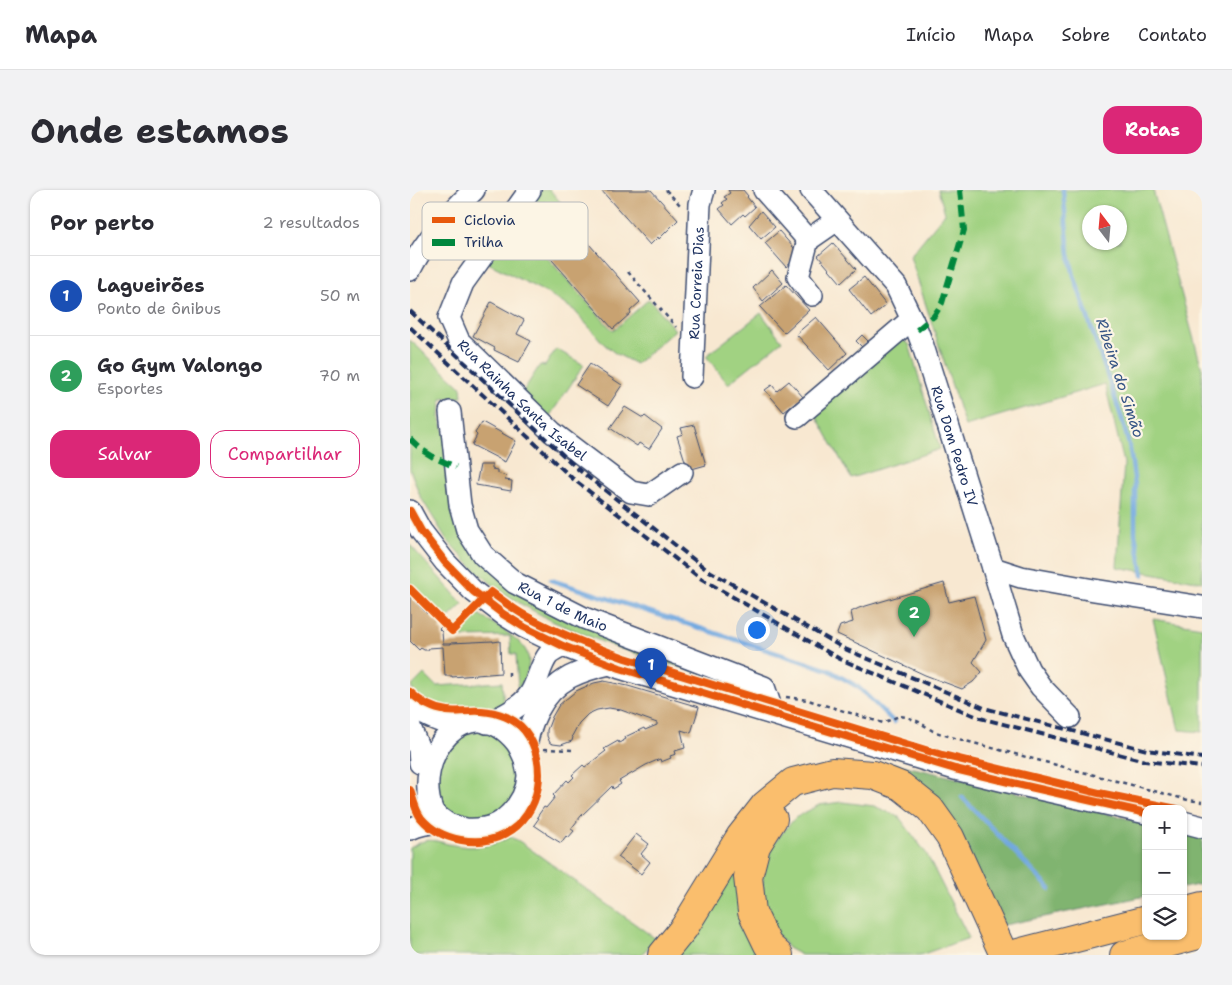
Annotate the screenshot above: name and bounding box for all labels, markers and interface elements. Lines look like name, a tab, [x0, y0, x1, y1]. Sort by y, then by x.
text: Mapa	[25, 19, 97, 51]
text: Início	[906, 23, 956, 47]
text: Mapa	[984, 23, 1033, 47]
text: Sobre	[1061, 23, 1110, 47]
text: Contato	[1138, 23, 1207, 47]
button: Rotas	[1103, 106, 1202, 154]
text: Onde estamos	[30, 107, 289, 154]
legend	[422, 202, 588, 260]
north arrow	[1082, 205, 1127, 250]
text: Por perto	[50, 209, 154, 237]
text: Ciclovia	[464, 211, 516, 229]
text: 2 resultados	[262, 212, 360, 233]
street label: Rua Correia Dias	[685, 226, 708, 340]
text: Trilha	[464, 233, 503, 251]
text: Lagueirões	[97, 273, 204, 298]
text: 1	[62, 285, 70, 306]
text: 50 m	[320, 285, 360, 306]
text: Ponto de ônibus	[97, 298, 221, 319]
water label: Ribeira do Simão	[1091, 316, 1149, 440]
street label: Rua Rainha Santa Isabel	[454, 336, 591, 465]
text: Go Gym Valongo	[97, 353, 263, 378]
text: 2	[60, 365, 72, 386]
text: 70 m	[319, 365, 360, 386]
text: Esportes	[97, 378, 163, 399]
street label: Rua Dom Pedro IV	[927, 384, 982, 509]
button: Salvar	[50, 430, 200, 478]
button: Compartilhar	[210, 430, 360, 478]
street label: Rua 1 de Maio	[515, 577, 610, 635]
pin: 2	[898, 596, 930, 637]
your location	[744, 617, 770, 643]
pin: 1	[635, 648, 667, 689]
map controls	[1142, 805, 1187, 940]
button: +	[1142, 805, 1187, 850]
button: −	[1142, 850, 1187, 895]
button: layers	[1142, 895, 1187, 940]

